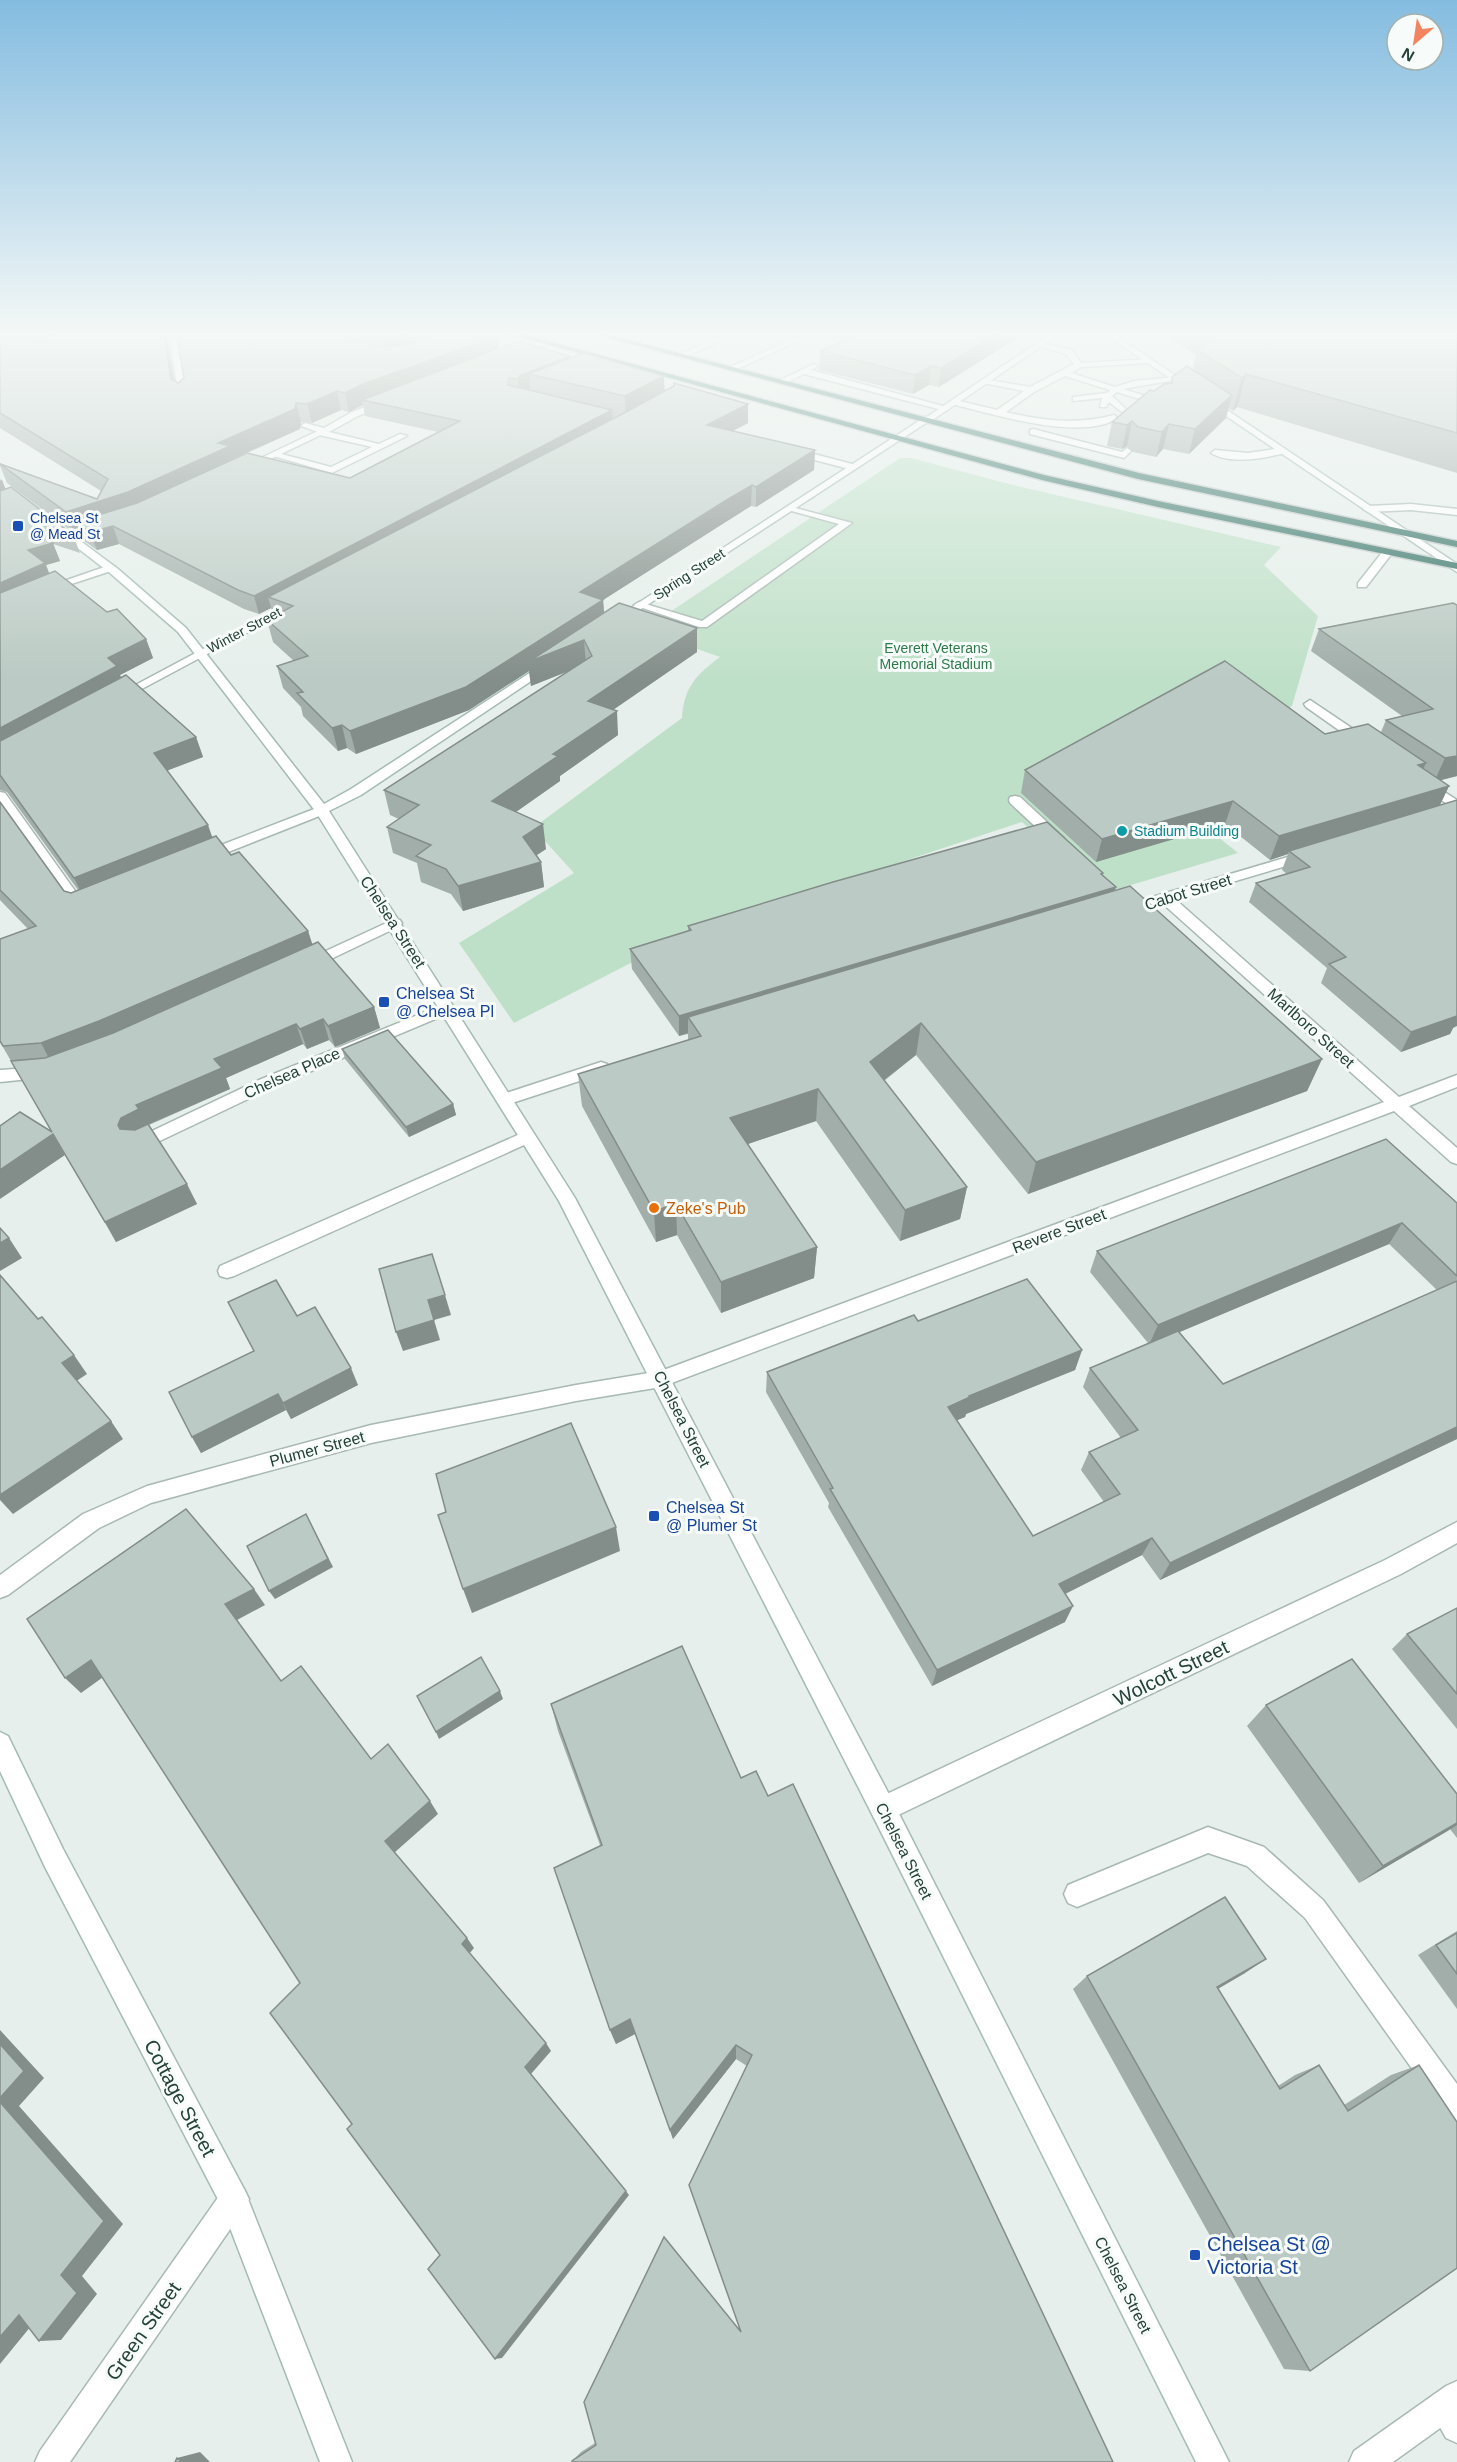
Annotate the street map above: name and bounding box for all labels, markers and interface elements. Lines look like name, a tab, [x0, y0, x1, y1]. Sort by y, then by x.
north arrow	[1385, 12, 1445, 72]
text: N	[1399, 44, 1417, 65]
place label: Chelsea St @ Mead St	[30, 510, 100, 542]
marker: Chelsea St @ Mead St	[11, 519, 25, 533]
street label: Spring Street	[650, 545, 728, 603]
street label: Winter Street	[204, 604, 284, 656]
park label: Everett Veterans Memorial Stadium	[880, 640, 992, 672]
place label: Stadium Building	[1134, 823, 1239, 839]
marker: Stadium Building	[1115, 824, 1129, 838]
street label: Cabot Street	[1143, 871, 1234, 913]
street label: Chelsea Street	[357, 873, 429, 971]
place label: Chelsea St @ Chelsea Pl	[396, 985, 494, 1020]
street label: Marlboro Street	[1264, 985, 1358, 1072]
marker: Chelsea St @ Chelsea Pl	[377, 995, 391, 1009]
street label: Chelsea Place	[241, 1044, 343, 1102]
place label: Zeke's Pub	[666, 1200, 746, 1217]
marker: Zeke's Pub	[647, 1201, 661, 1215]
street label: Revere Street	[1010, 1205, 1109, 1257]
street label: Chelsea Street	[650, 1368, 714, 1470]
street label: Plumer Street	[268, 1428, 367, 1470]
place label: Chelsea St @ Plumer St	[666, 1499, 757, 1534]
marker: Chelsea St @ Plumer St	[647, 1509, 661, 1523]
street label: Wolcott Street	[1110, 1635, 1233, 1710]
street label: Chelsea Street	[872, 1800, 936, 1902]
street label: Cottage Street	[140, 2036, 220, 2160]
place label: Chelsea St @ Victoria St	[1207, 2233, 1331, 2278]
street label: Chelsea Street	[1091, 2234, 1155, 2336]
marker: Chelsea St @ Victoria St	[1188, 2248, 1202, 2262]
street label: Green Street	[101, 2277, 185, 2384]

